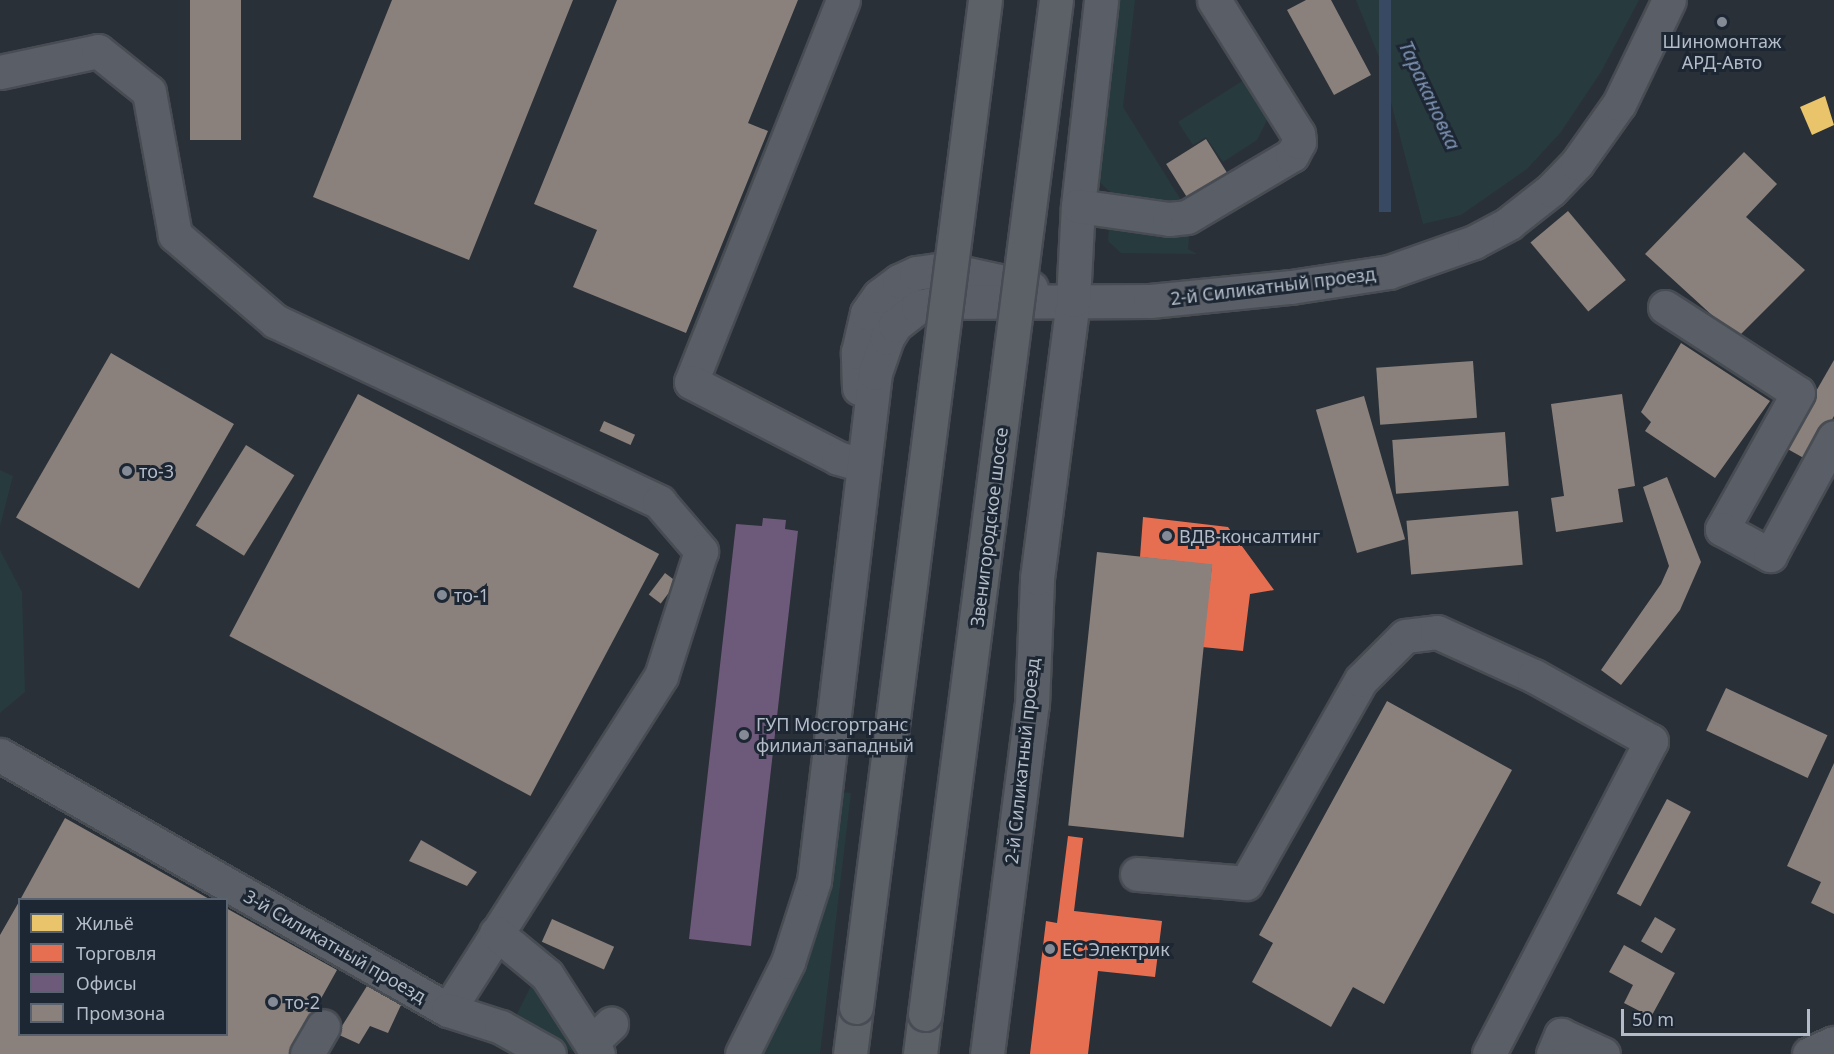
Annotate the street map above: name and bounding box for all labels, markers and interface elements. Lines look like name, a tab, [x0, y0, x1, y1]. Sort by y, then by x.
marker: Шиномонтаж АРД-Авто	[1715, 15, 1729, 29]
place label: Шиномонтаж АРД-Авто	[1663, 31, 1781, 74]
water label: Таракановка	[1394, 36, 1466, 154]
street label: 2-й Силикатный проезд	[1169, 263, 1377, 309]
street label: Звенигородское шоссе	[966, 426, 1012, 628]
place label: то-3	[139, 460, 174, 482]
marker: то-3	[120, 464, 134, 478]
place label: ВДВ-консалтинг	[1179, 525, 1320, 547]
marker: ВДВ-консалтинг	[1160, 529, 1174, 543]
place label: то-1	[454, 584, 489, 606]
marker: то-1	[435, 588, 449, 602]
street label: 2-й Силикатный проезд	[1000, 657, 1044, 865]
place label: ГУП Мосгортранс филиал западный	[756, 714, 914, 756]
marker: ГУП Мосгортранс филиал западный	[737, 728, 751, 742]
street label: 3-й Силикатный проезд	[240, 885, 430, 1007]
legend	[18, 898, 228, 1036]
text: Жильё	[76, 911, 134, 935]
place label: ЕС Электрик	[1062, 938, 1170, 960]
text: Торговля	[76, 941, 156, 965]
marker: ЕС Электрик	[1043, 942, 1057, 956]
text: Офисы	[76, 971, 137, 995]
place label: то-2	[285, 991, 320, 1013]
marker: то-2	[266, 995, 280, 1009]
scale bar	[1624, 997, 1813, 1035]
text: Промзона	[76, 1001, 165, 1025]
text: 50 m	[1632, 1007, 1674, 1031]

